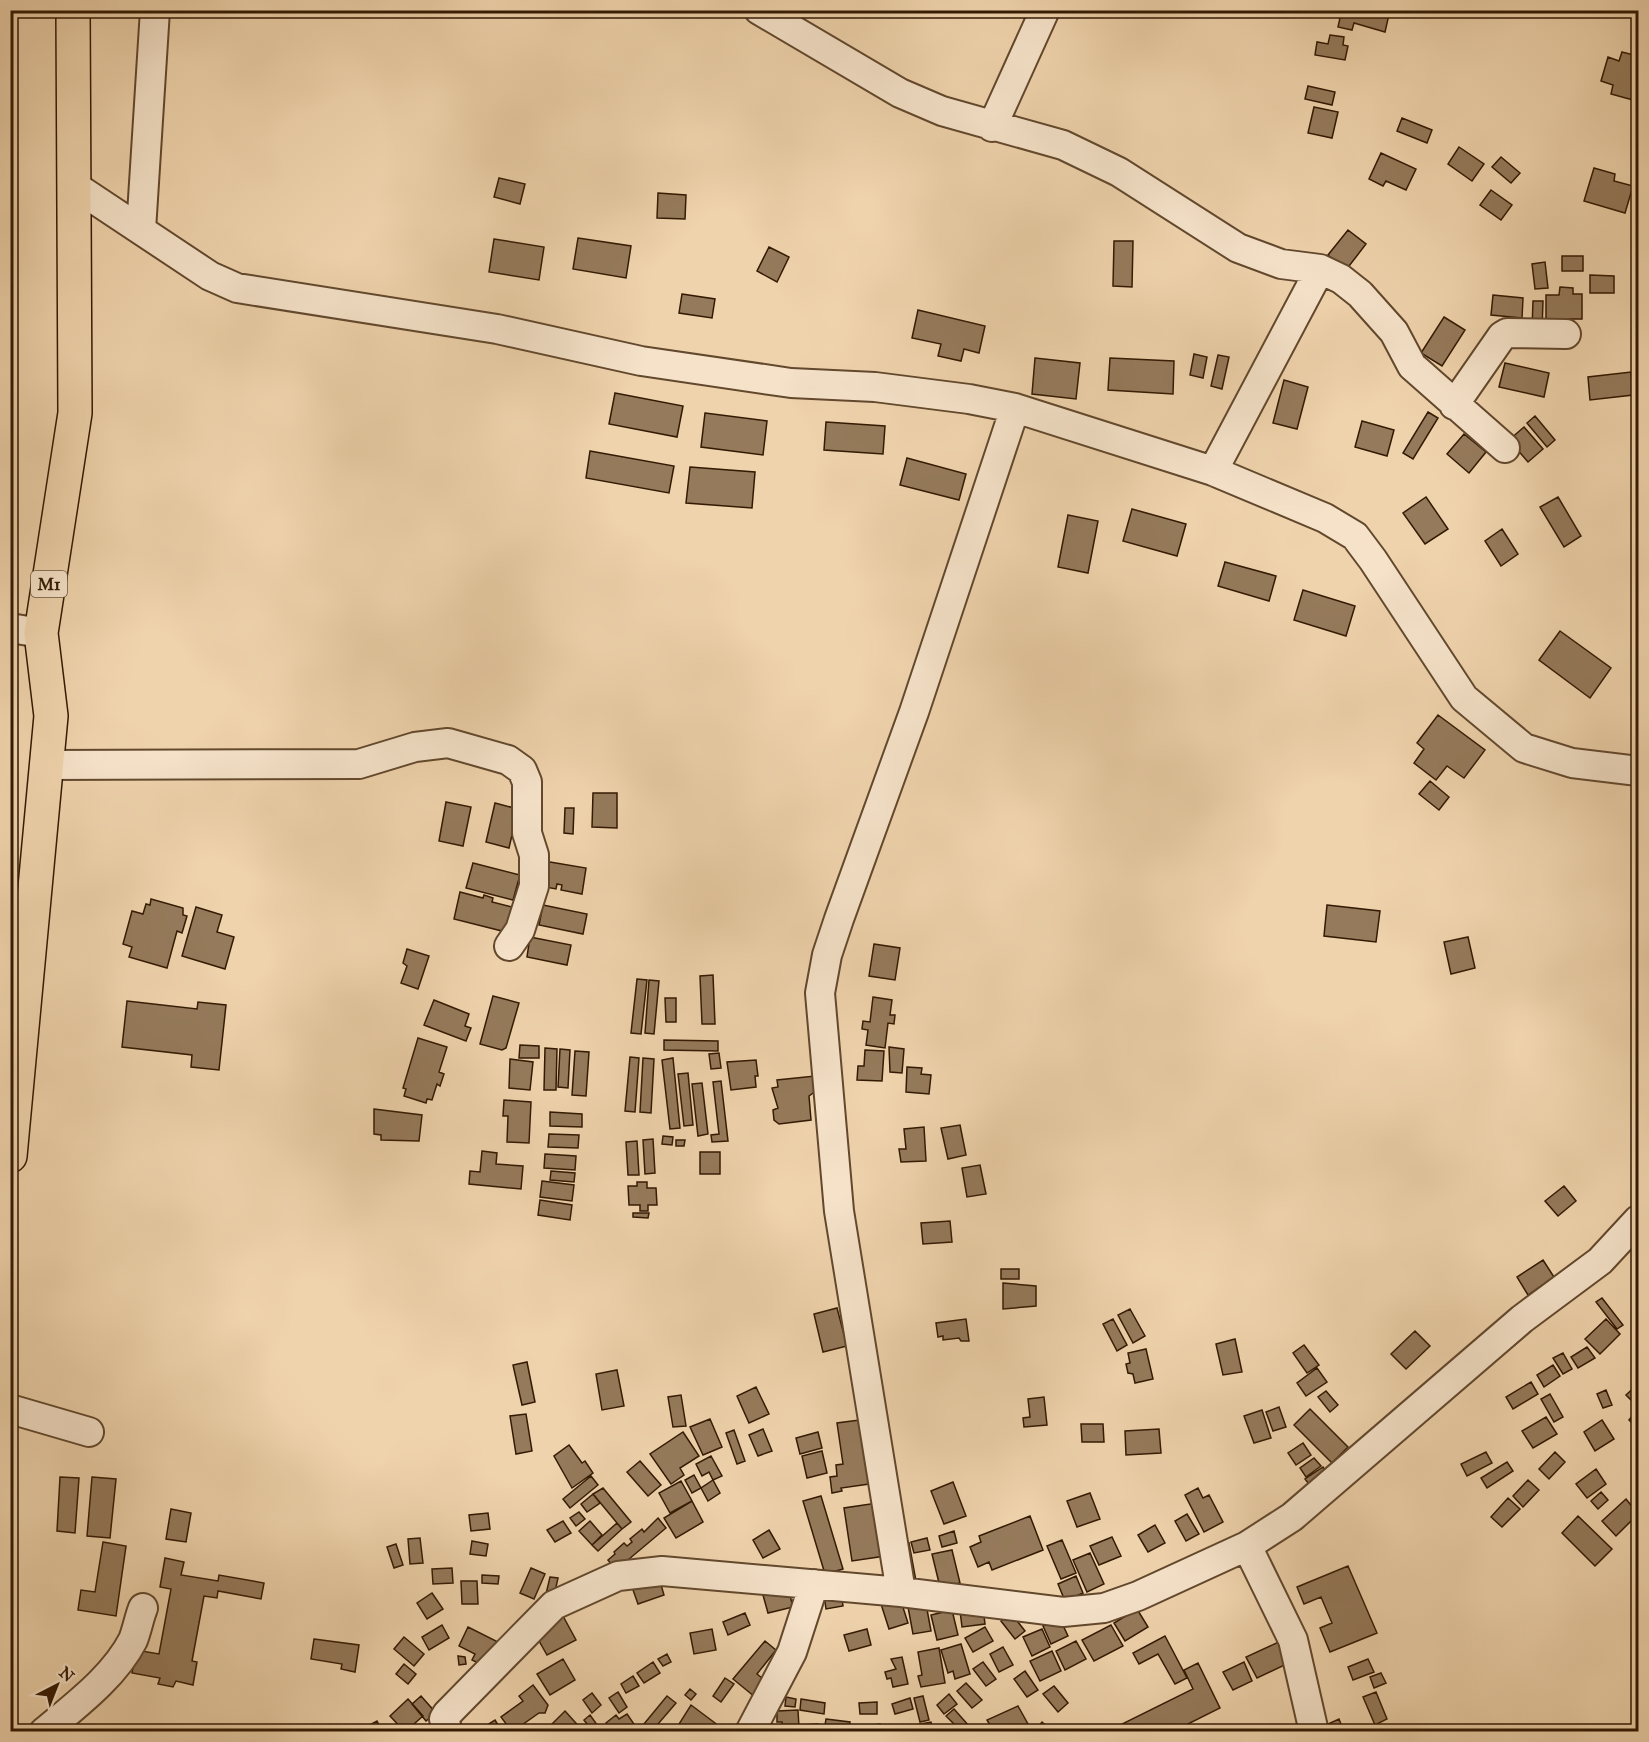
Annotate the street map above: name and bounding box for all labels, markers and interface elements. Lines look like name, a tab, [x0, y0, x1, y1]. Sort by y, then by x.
road number: M1	[31, 571, 67, 597]
north arrow	[27, 1655, 87, 1715]
text: N	[55, 1663, 78, 1686]

